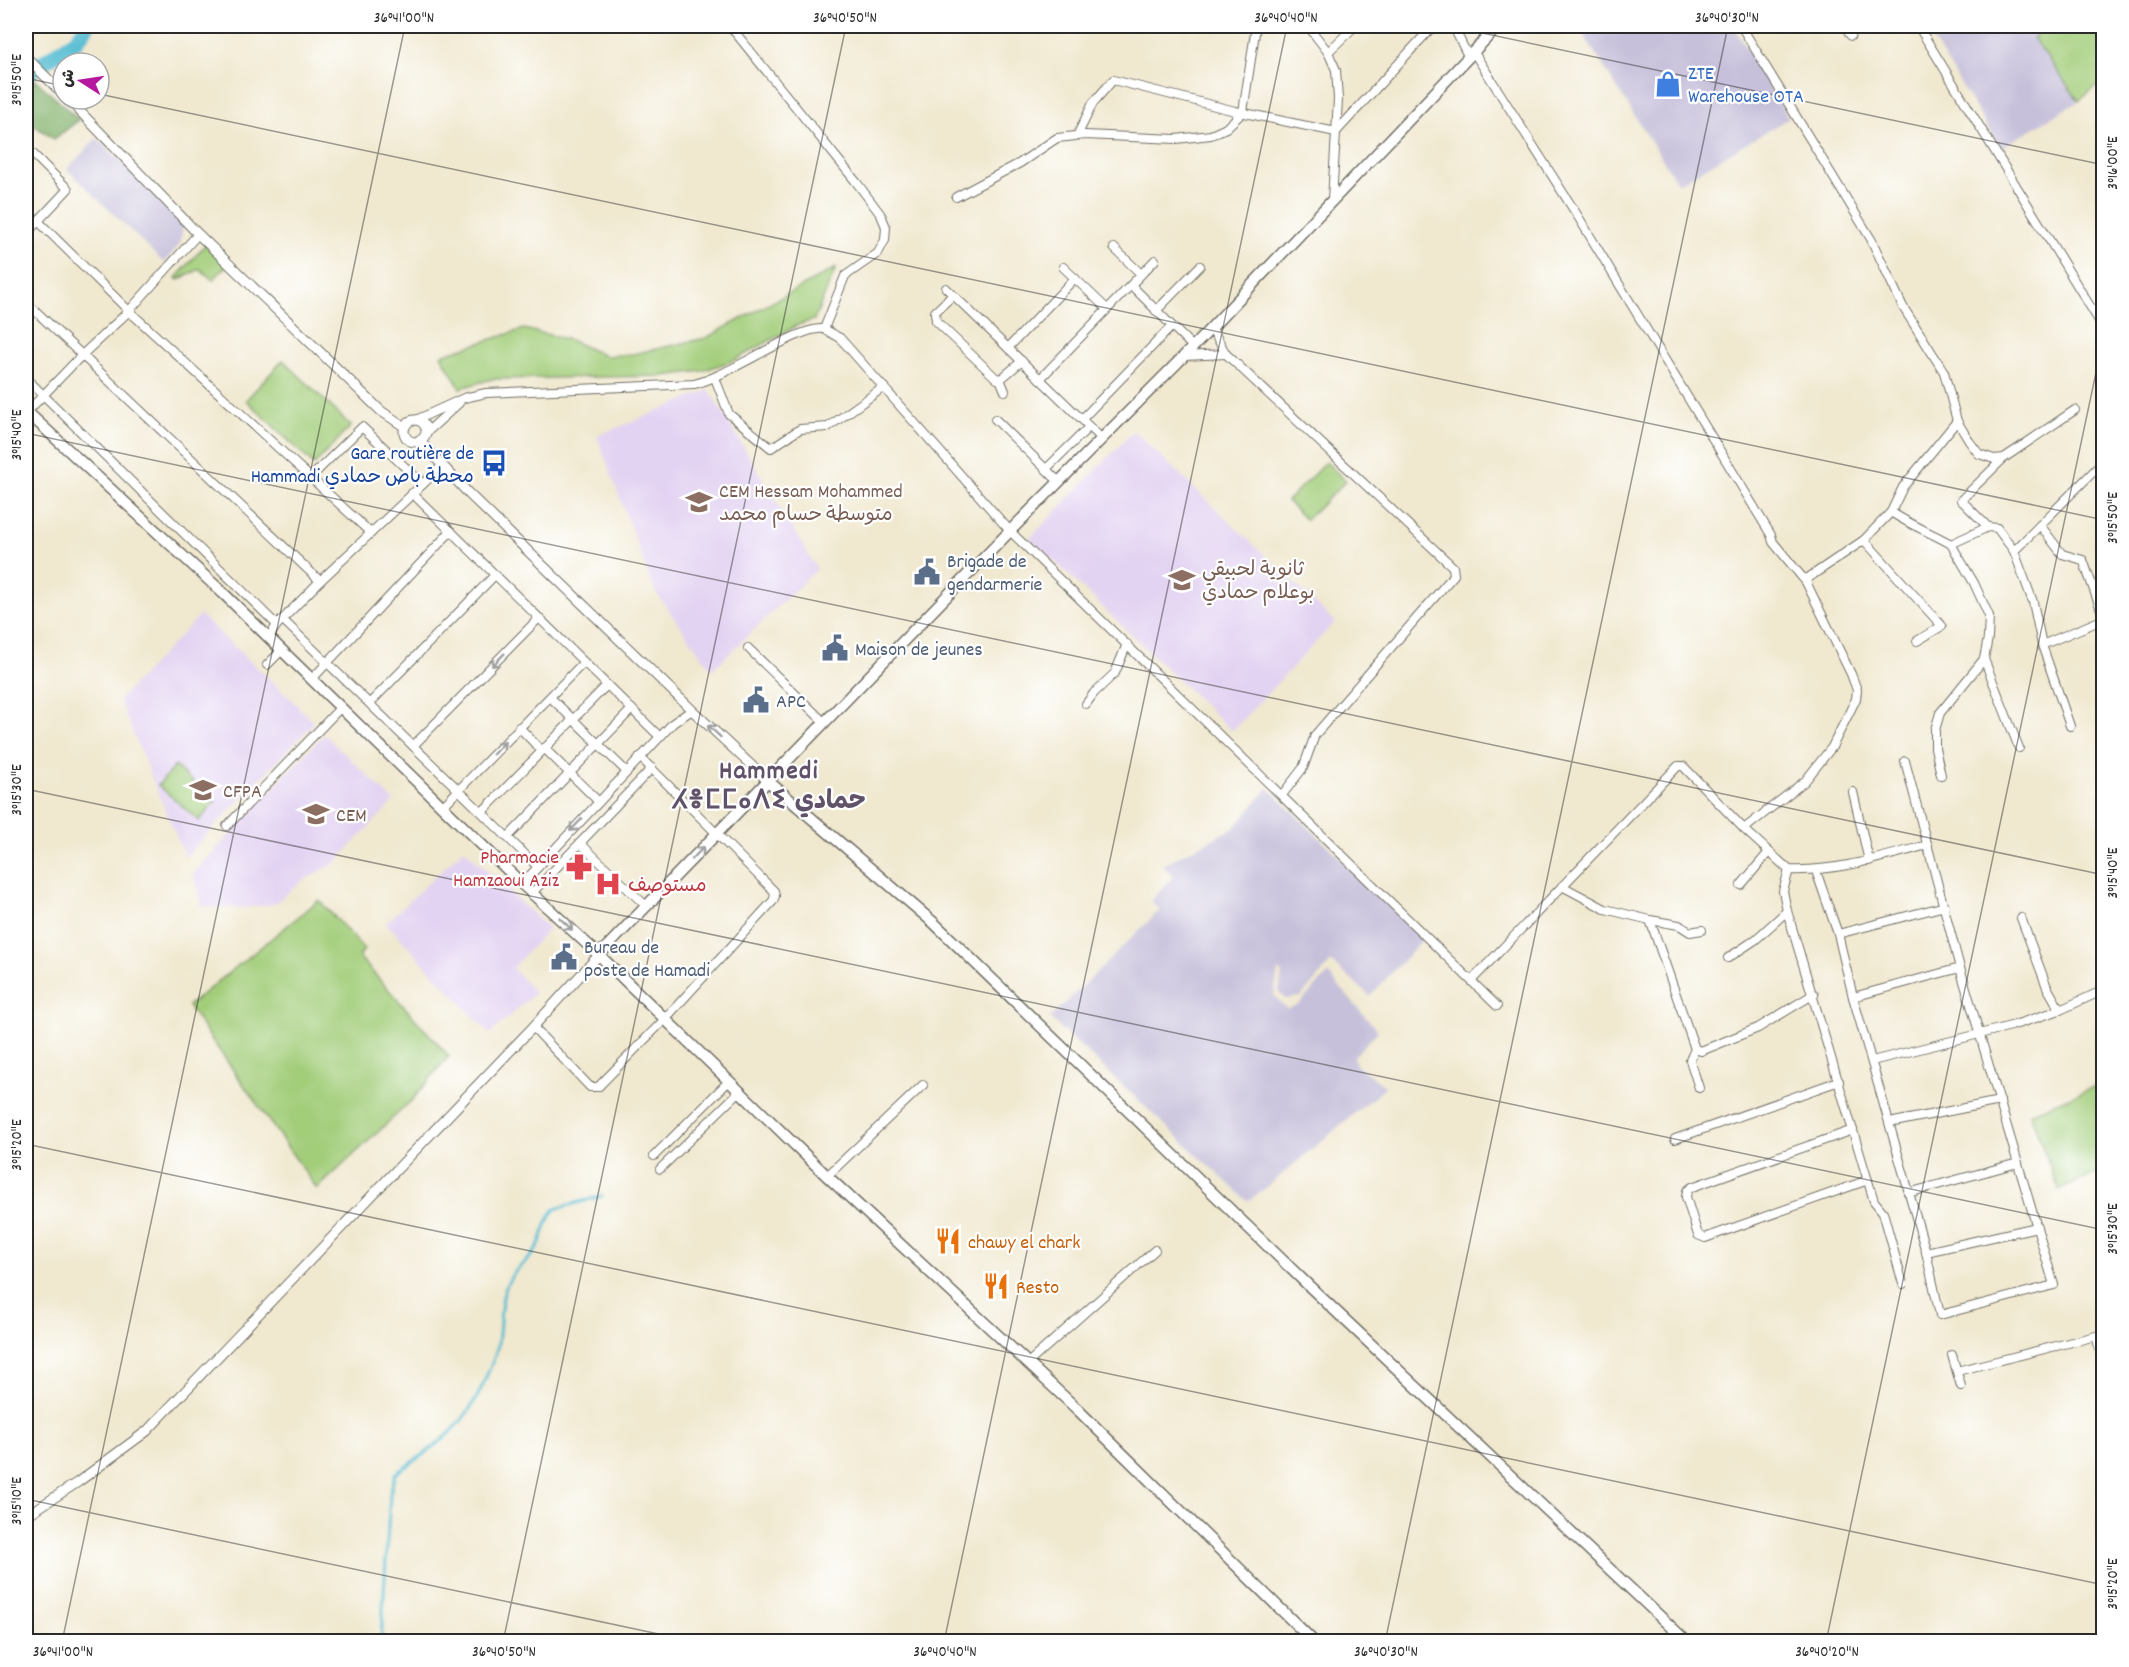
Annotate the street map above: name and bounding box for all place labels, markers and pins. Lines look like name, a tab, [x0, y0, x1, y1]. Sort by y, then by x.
place label: ZTE Warehouse OTA	[1688, 61, 1804, 112]
shop icon: ZTE Warehouse OTA	[1653, 69, 1683, 99]
place label: Gare routière de Hammadi محطة باص حمادي	[251, 441, 474, 492]
bus stop icon: Gare routière de Hammadi محطة باص حمادي	[479, 448, 509, 478]
place label: CEM Hessam Mohammed متوسطة حسام محمد	[719, 479, 903, 530]
school or university icon: CEM Hessam Mohammed متوسطة حسام محمد	[684, 487, 714, 517]
place label: Brigade de gendarmerie	[947, 549, 1043, 600]
public building icon: Brigade de gendarmerie	[912, 557, 942, 587]
place label: ثانوية لحبيقي بوعلام حمادي	[1202, 557, 1315, 608]
school or university icon: ثانوية لحبيقي بوعلام حمادي	[1167, 565, 1197, 595]
public building icon: Maison de jeunes	[820, 633, 850, 663]
place label: Maison de jeunes	[855, 637, 983, 665]
public building icon: APC	[741, 685, 771, 715]
place label: APC	[776, 689, 806, 717]
school or university icon: CFPA	[188, 775, 218, 805]
place label: CFPA	[223, 779, 262, 807]
school or university icon: CEM	[301, 799, 331, 829]
place label: CEM	[336, 803, 367, 831]
place label: Pharmacie Hamzaoui Aziz	[453, 845, 559, 896]
pharmacy icon: Pharmacie Hamzaoui Aziz	[564, 852, 594, 882]
hospital icon: مستوصف	[593, 869, 623, 899]
place label: مستوصف	[628, 873, 707, 901]
place label: Bureau de poste de Hamadi	[584, 935, 710, 986]
public building icon: Bureau de poste de Hamadi	[549, 942, 579, 972]
restaurant icon: chawy el chark	[933, 1226, 963, 1256]
place label: chawy el chark	[968, 1230, 1080, 1258]
restaurant icon: Resto	[981, 1271, 1011, 1301]
place label: Resto	[1016, 1275, 1059, 1303]

